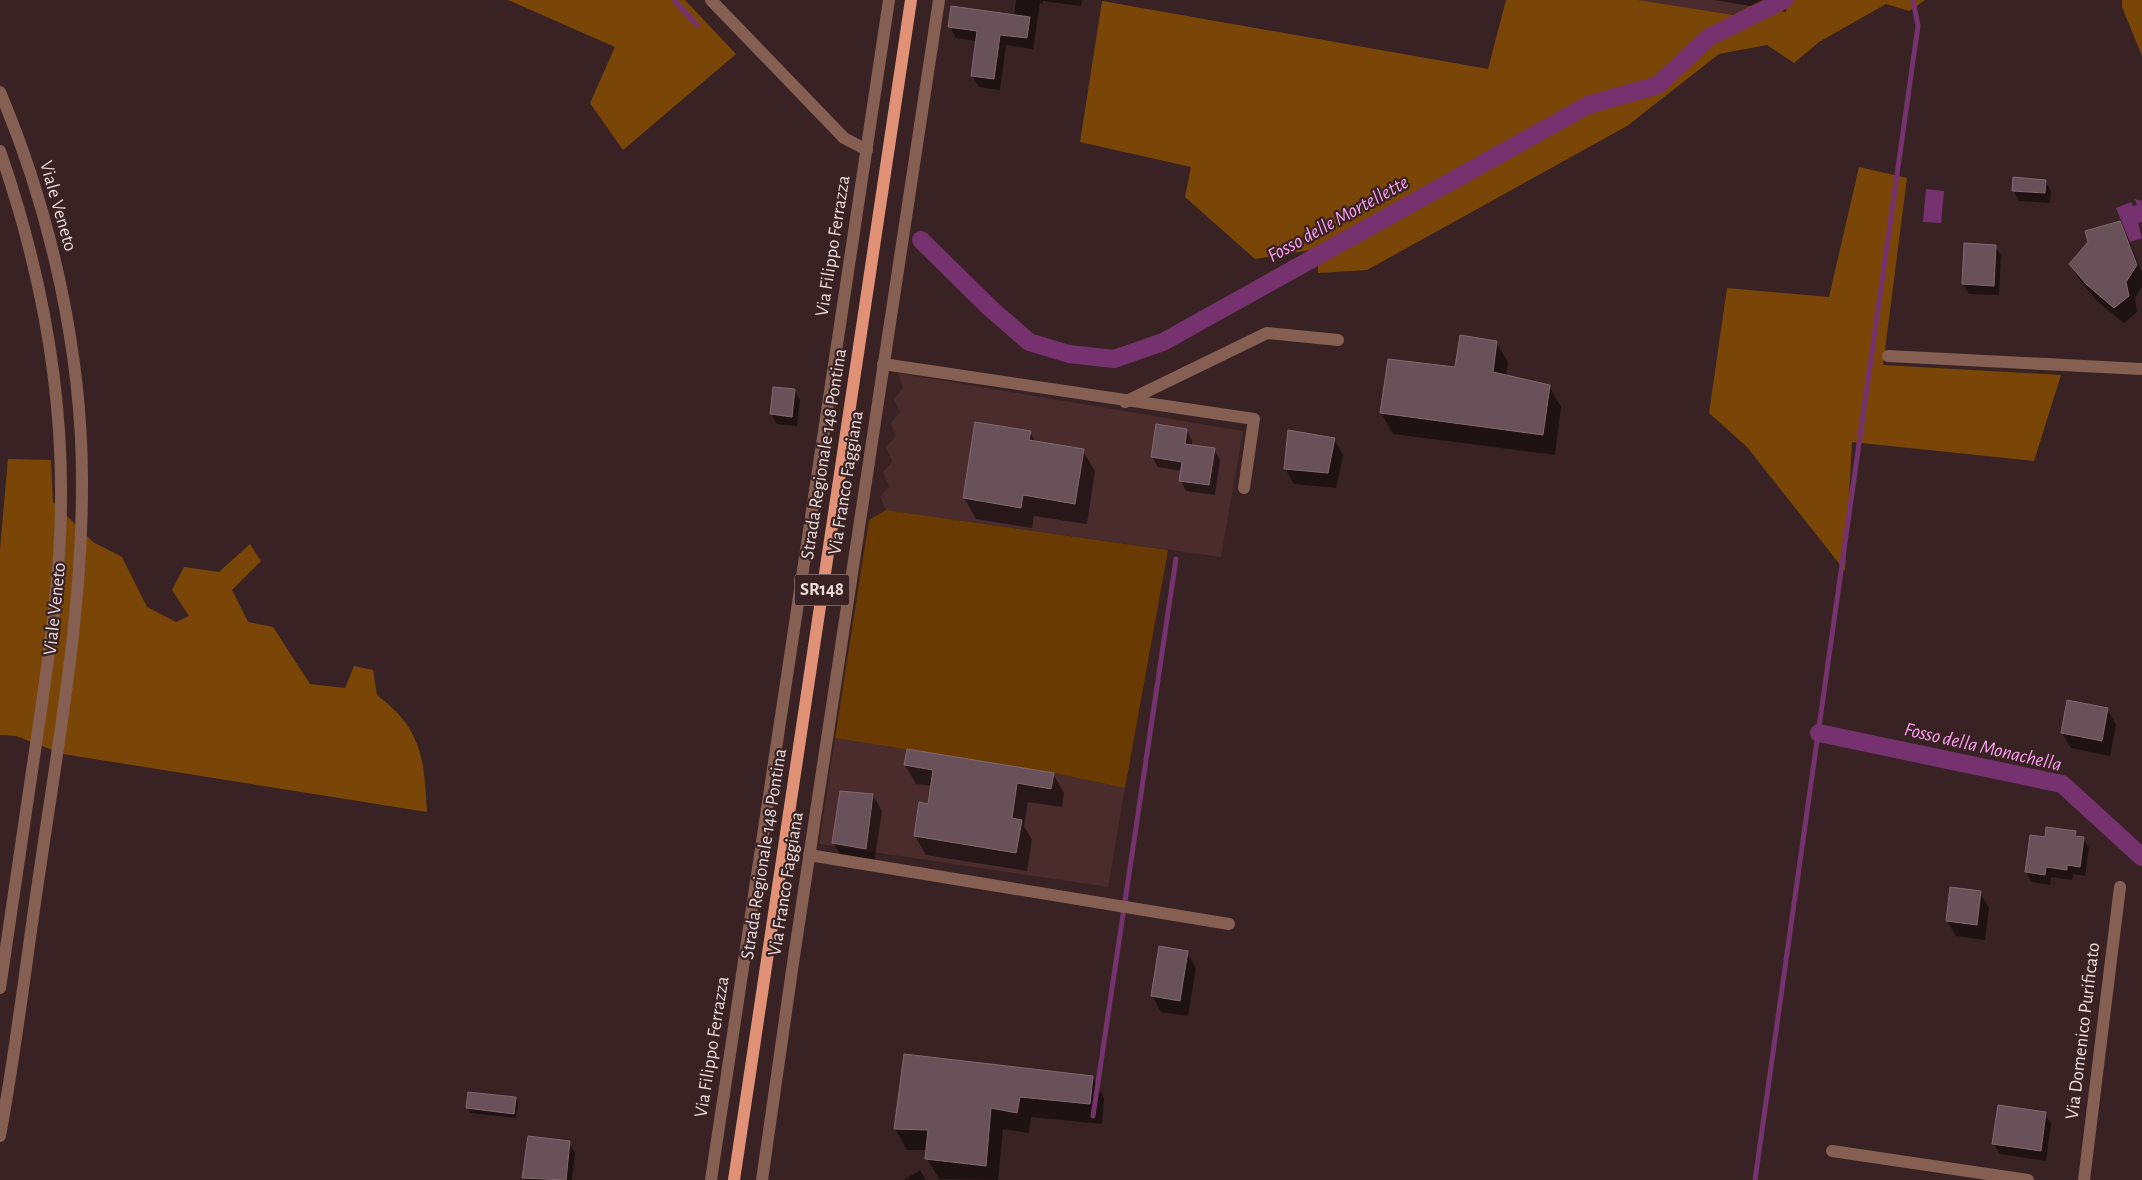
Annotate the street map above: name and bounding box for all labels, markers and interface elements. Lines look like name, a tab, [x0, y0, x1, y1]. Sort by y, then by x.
street label: Viale Veneto	[36, 159, 80, 253]
water label: Fosso delle Mortellette	[1264, 172, 1412, 266]
street label: Via Filippo Ferrazza	[812, 174, 854, 318]
street label: Strada Regionale 148 Pontina	[798, 347, 850, 561]
street label: Via Franco Faggiana	[825, 409, 867, 556]
street label: Viale Veneto	[41, 562, 69, 656]
road number: SR148	[794, 574, 850, 606]
water label: Fosso della Monachella	[1902, 719, 2064, 775]
street label: Strada Regionale 148 Pontina	[738, 747, 790, 961]
street label: Via Franco Faggiana	[765, 810, 807, 957]
street label: Via Domenico Purificato	[2063, 941, 2103, 1121]
street label: Via Filippo Ferrazza	[691, 975, 733, 1119]

